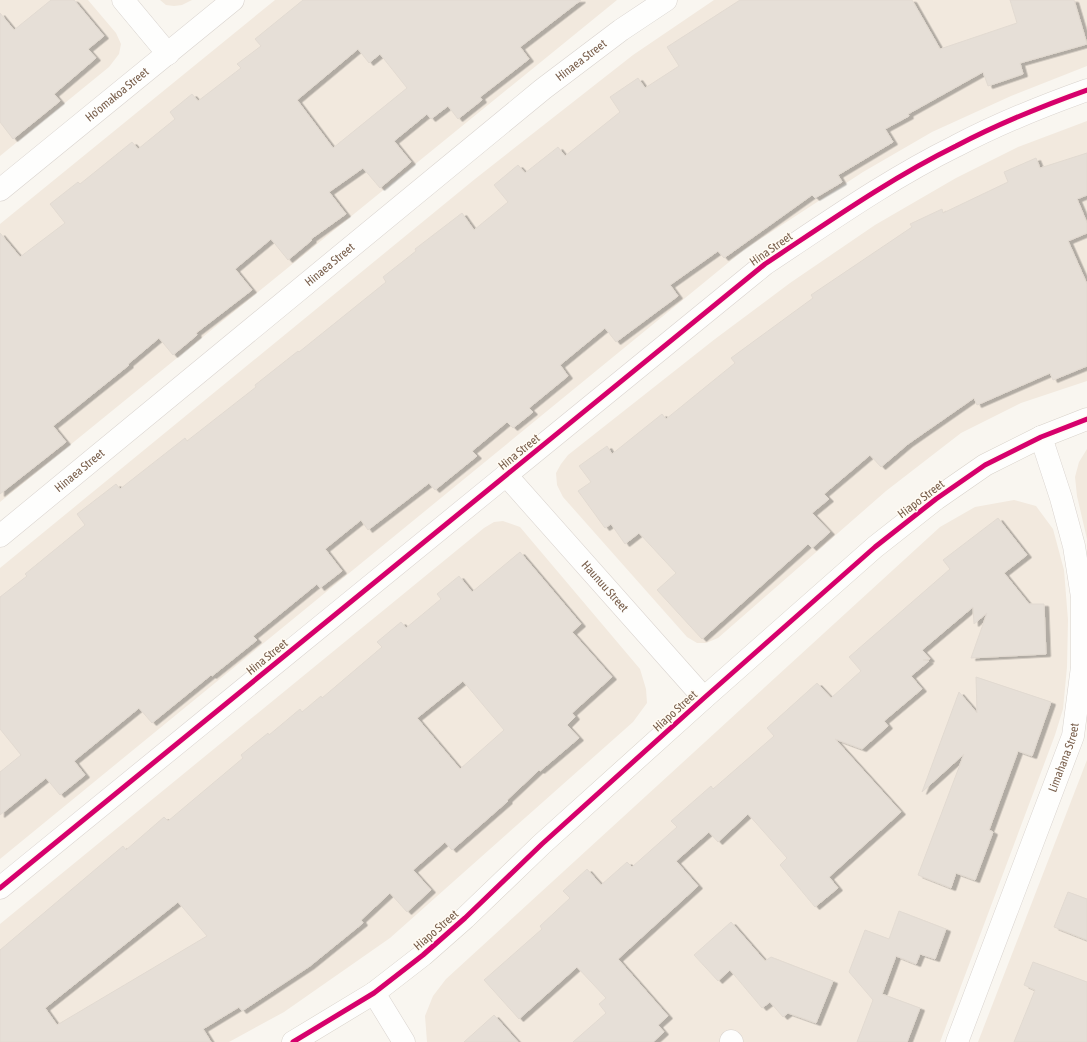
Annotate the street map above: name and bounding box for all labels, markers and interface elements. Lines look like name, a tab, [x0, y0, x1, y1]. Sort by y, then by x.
street label: Hinaea Street	[553, 36, 610, 84]
street label: Ho'omakoa Street	[82, 64, 152, 125]
street label: Hina Street	[747, 229, 796, 269]
street label: Hinaea Street	[302, 240, 358, 289]
street label: Hina Street	[496, 431, 543, 473]
street label: Hinaea Street	[52, 446, 108, 495]
street label: Hiapo Street	[895, 477, 947, 521]
street label: Haunuu Street	[579, 558, 632, 615]
street label: Hina Street	[244, 636, 291, 678]
street label: Hiapo Street	[650, 687, 700, 734]
street label: Limahana Street	[1045, 722, 1082, 794]
street label: Hiapo Street	[411, 906, 462, 953]

